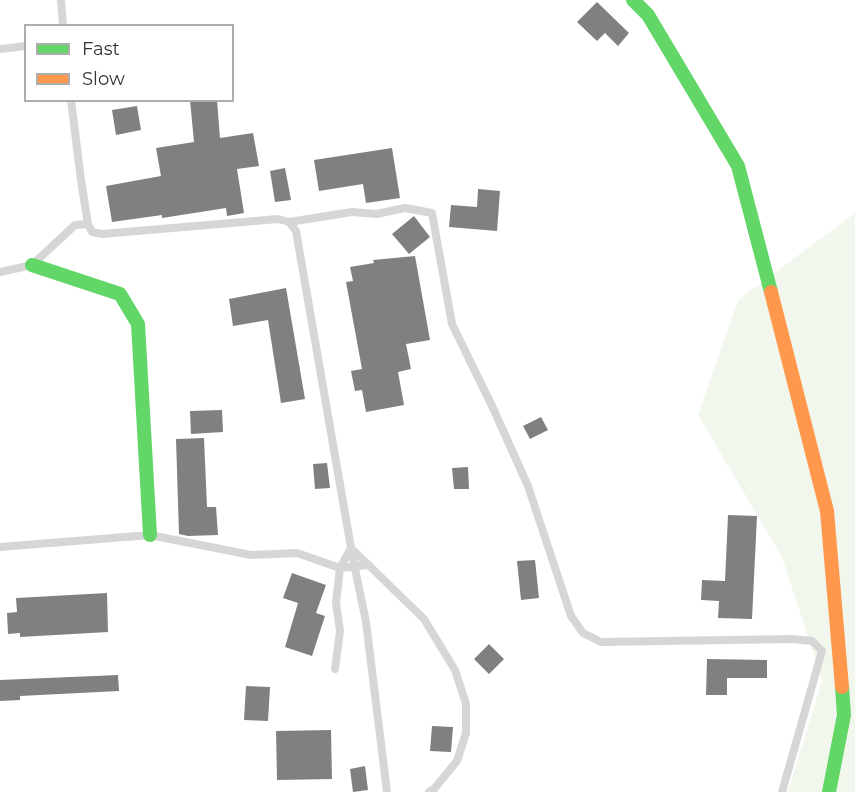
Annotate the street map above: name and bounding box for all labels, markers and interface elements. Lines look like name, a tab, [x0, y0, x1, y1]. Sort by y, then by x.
legend	[24, 24, 234, 102]
text: Fast	[82, 38, 120, 60]
text: Slow	[82, 68, 125, 90]

